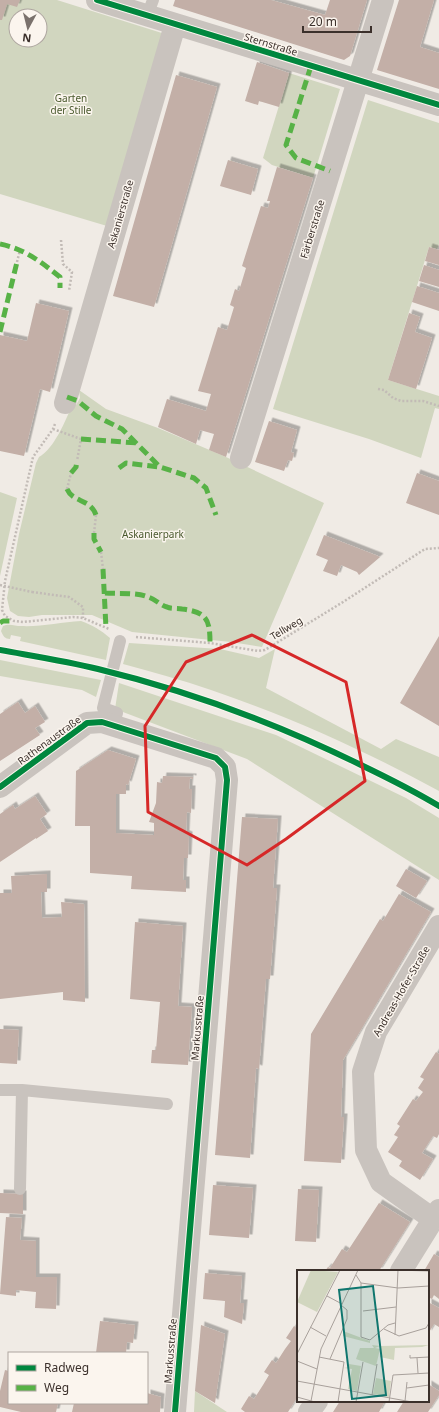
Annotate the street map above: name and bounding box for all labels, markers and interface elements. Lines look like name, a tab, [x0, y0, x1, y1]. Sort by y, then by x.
north arrow	[8, 8, 48, 48]
scale bar	[303, 8, 371, 34]
text: 20 m	[309, 13, 337, 30]
street label: Sternstraße	[243, 29, 300, 59]
text: N	[21, 30, 32, 46]
park label: Garten der Stille	[51, 91, 92, 117]
street label: Askanierstraße	[104, 178, 137, 250]
street label: Färberstraße	[296, 198, 328, 260]
park label: Askanierpark	[122, 527, 185, 541]
street label: Tellweg	[267, 613, 305, 643]
street label: Rathenaustraße	[14, 712, 84, 768]
street label: Andreas-Hofer-Straße	[369, 943, 433, 1039]
street label: Markusstraße	[187, 995, 207, 1061]
inset map	[297, 1270, 429, 1402]
street label: Markusstraße	[160, 1318, 180, 1384]
legend	[8, 1352, 148, 1404]
text: Radweg	[44, 1359, 89, 1376]
text: Weg	[44, 1379, 69, 1396]

